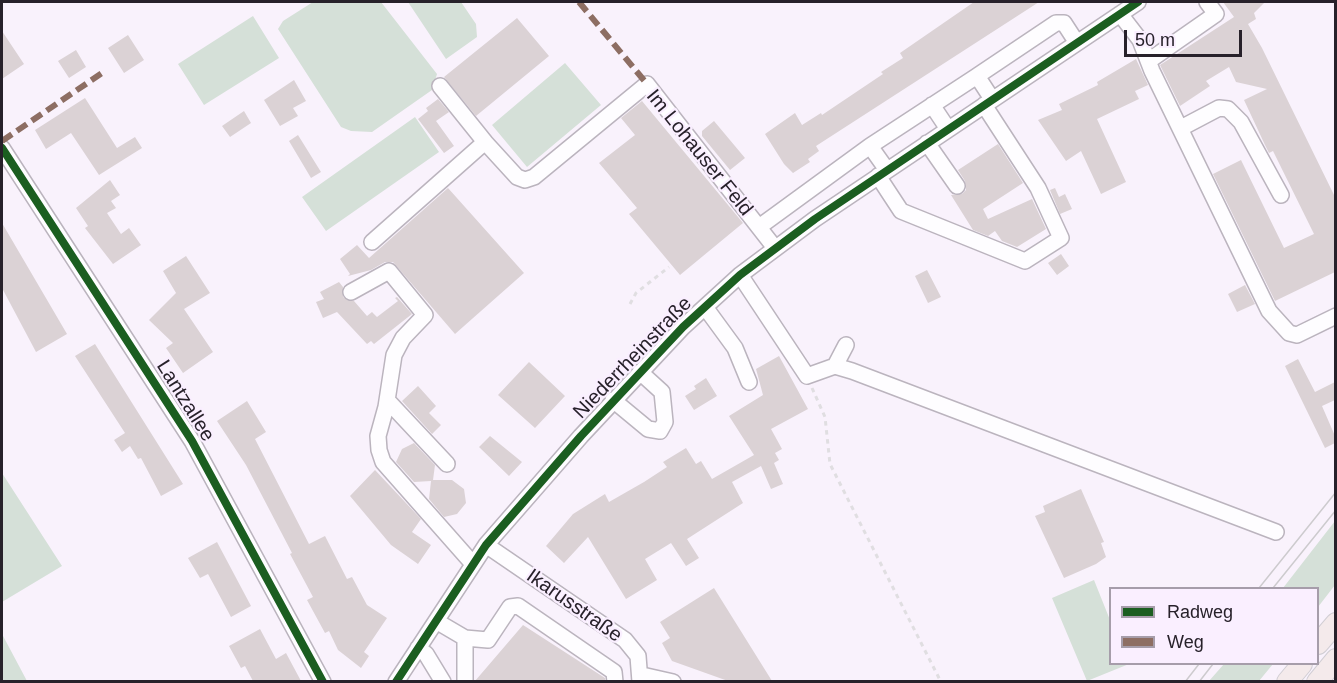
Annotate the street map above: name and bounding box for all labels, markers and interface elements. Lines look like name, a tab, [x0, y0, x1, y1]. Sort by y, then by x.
scale bar	[1127, 18, 1246, 56]
text: 50 m	[1135, 30, 1175, 50]
street label: Im Lohauser Feld	[641, 85, 757, 221]
street label: Niederrheinstraße	[569, 292, 697, 424]
street label: Lantzallee	[151, 356, 219, 446]
street label: Ikarusstraße	[522, 564, 626, 648]
legend	[1109, 587, 1319, 665]
text: Radweg	[1167, 602, 1233, 622]
text: Weg	[1167, 632, 1204, 652]

